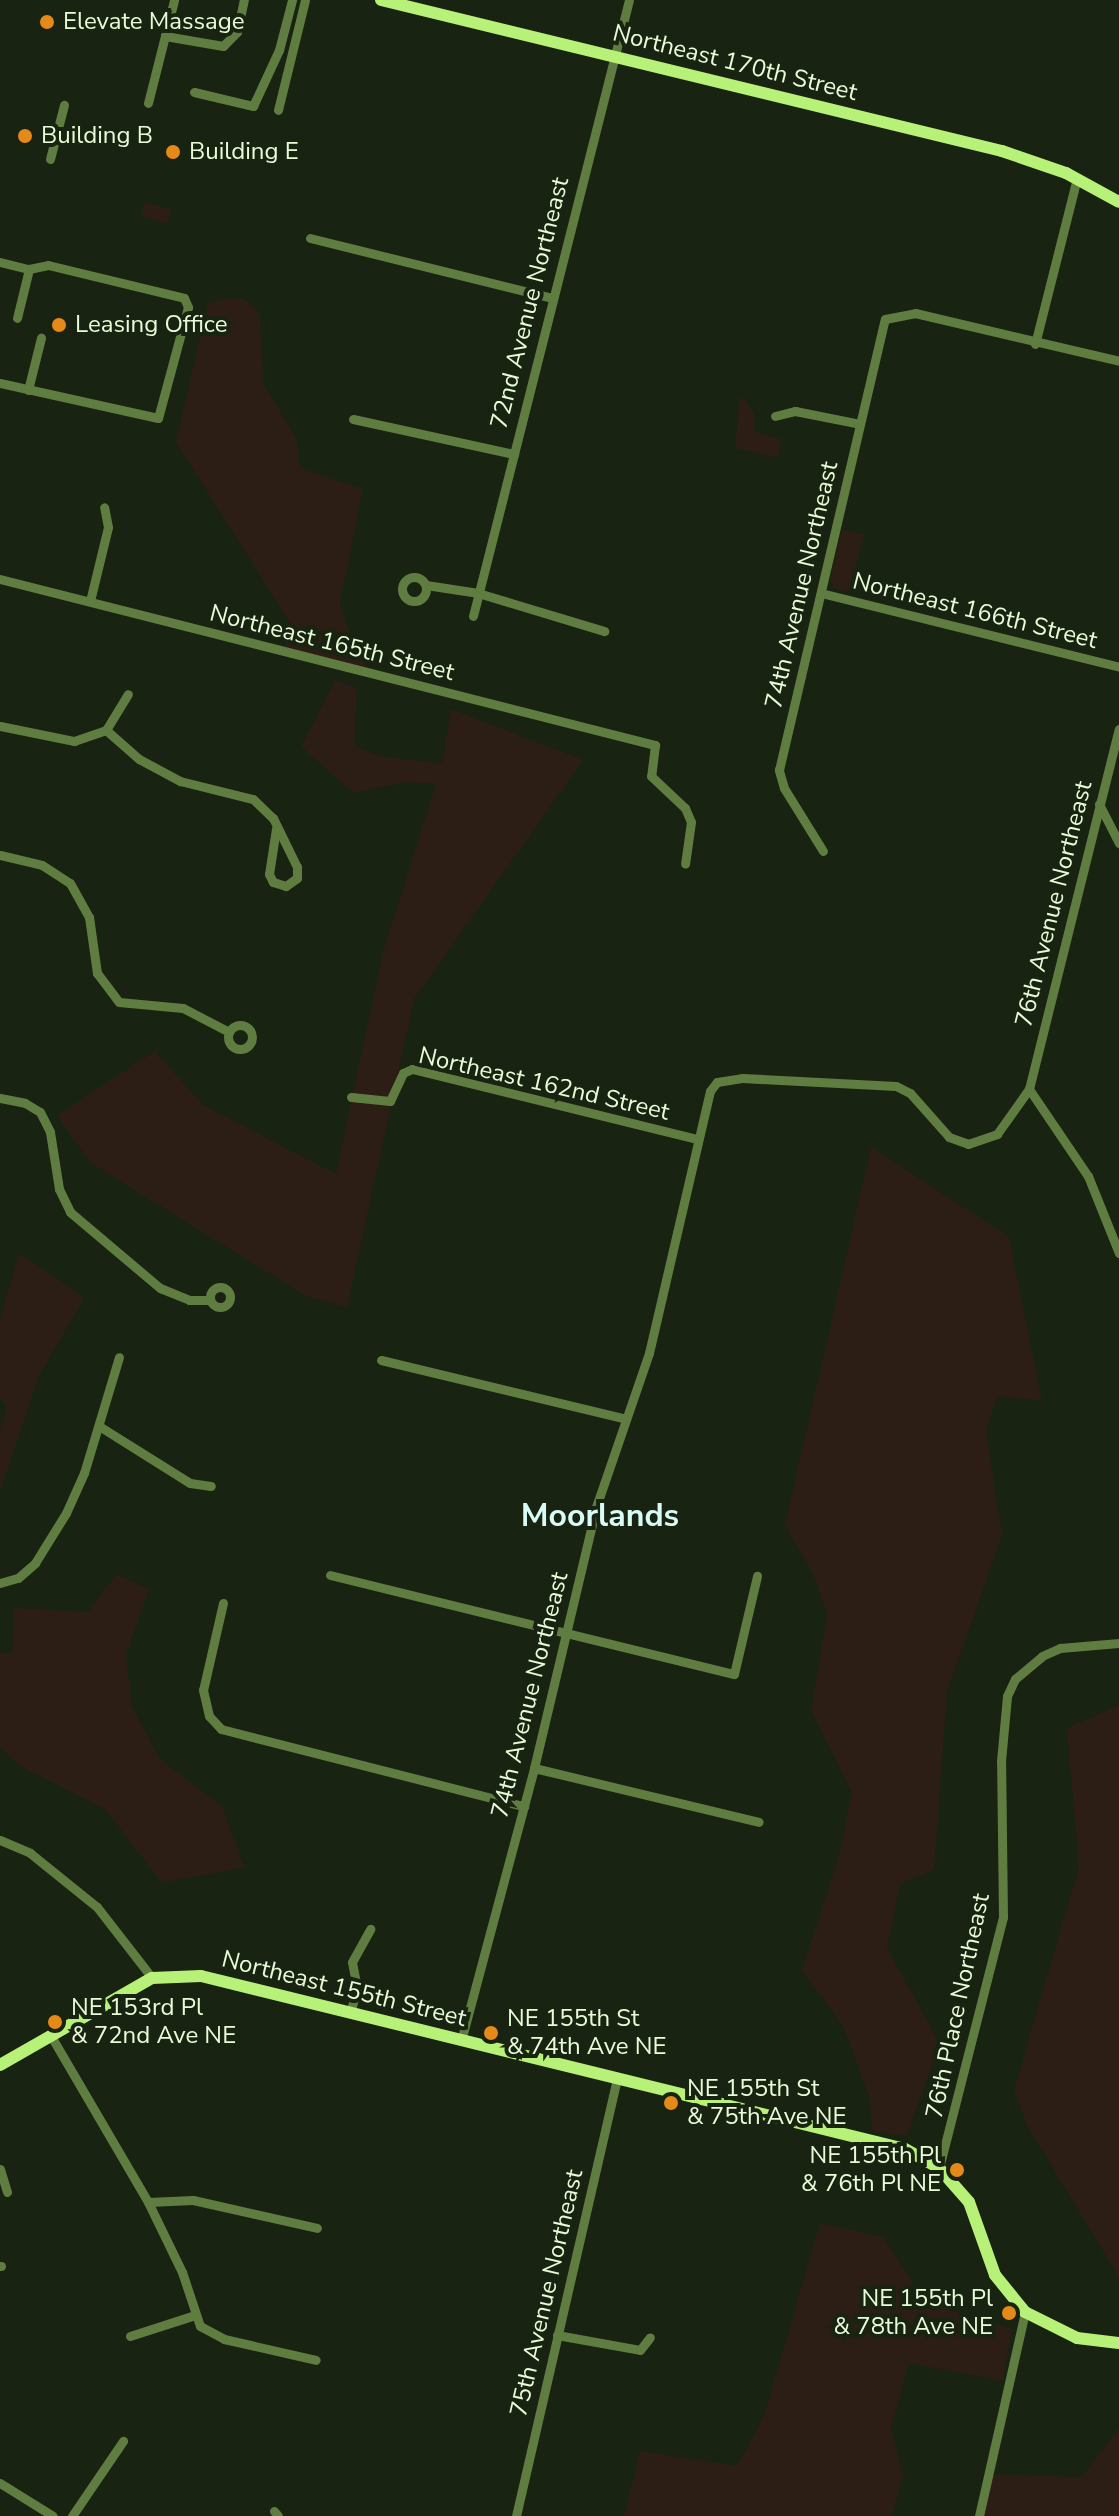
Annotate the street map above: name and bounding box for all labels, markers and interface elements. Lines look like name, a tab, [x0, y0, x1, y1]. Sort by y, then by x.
place label: Elevate Massage	[63, 8, 245, 36]
marker: Elevate Massage	[38, 13, 56, 31]
street label: Northeast 170th Street	[610, 19, 860, 107]
place label: Building B	[41, 122, 153, 150]
marker: Building B	[16, 127, 34, 145]
place label: Building E	[189, 138, 299, 166]
marker: Building E	[164, 143, 182, 161]
street label: 72nd Avenue Northeast	[485, 174, 575, 432]
place label: Leasing Office	[75, 311, 227, 339]
marker: Leasing Office	[50, 316, 68, 334]
street label: 74th Avenue Northeast	[760, 459, 844, 711]
street label: Northeast 166th Street	[850, 567, 1100, 655]
street label: Northeast 165th Street	[207, 599, 457, 687]
street label: 76th Avenue Northeast	[1009, 778, 1099, 1030]
street label: Northeast 162nd Street	[416, 1041, 672, 1127]
district label: Moorlands	[521, 1497, 679, 1535]
street label: 74th Avenue Northeast	[485, 1569, 575, 1821]
street label: 76th Place Northeast	[920, 1891, 996, 2121]
street label: Northeast 155th Street	[219, 1945, 469, 2033]
place label: NE 153rd Pl & 72nd Ave NE	[71, 1994, 236, 2050]
place label: NE 155th St & 74th Ave NE	[507, 2005, 667, 2061]
marker: NE 153rd Pl & 72nd Ave NE	[46, 2013, 64, 2031]
marker: NE 155th St & 74th Ave NE	[482, 2024, 500, 2042]
place label: NE 155th St & 75th Ave NE	[687, 2075, 847, 2131]
marker: NE 155th St & 75th Ave NE	[662, 2094, 680, 2112]
place label: NE 155th Pl & 76th Pl NE	[801, 2142, 941, 2198]
marker: NE 155th Pl & 76th Pl NE	[948, 2161, 966, 2179]
street label: 75th Avenue Northeast	[505, 2167, 589, 2419]
place label: NE 155th Pl & 78th Ave NE	[833, 2285, 993, 2341]
marker: NE 155th Pl & 78th Ave NE	[1000, 2304, 1018, 2322]

